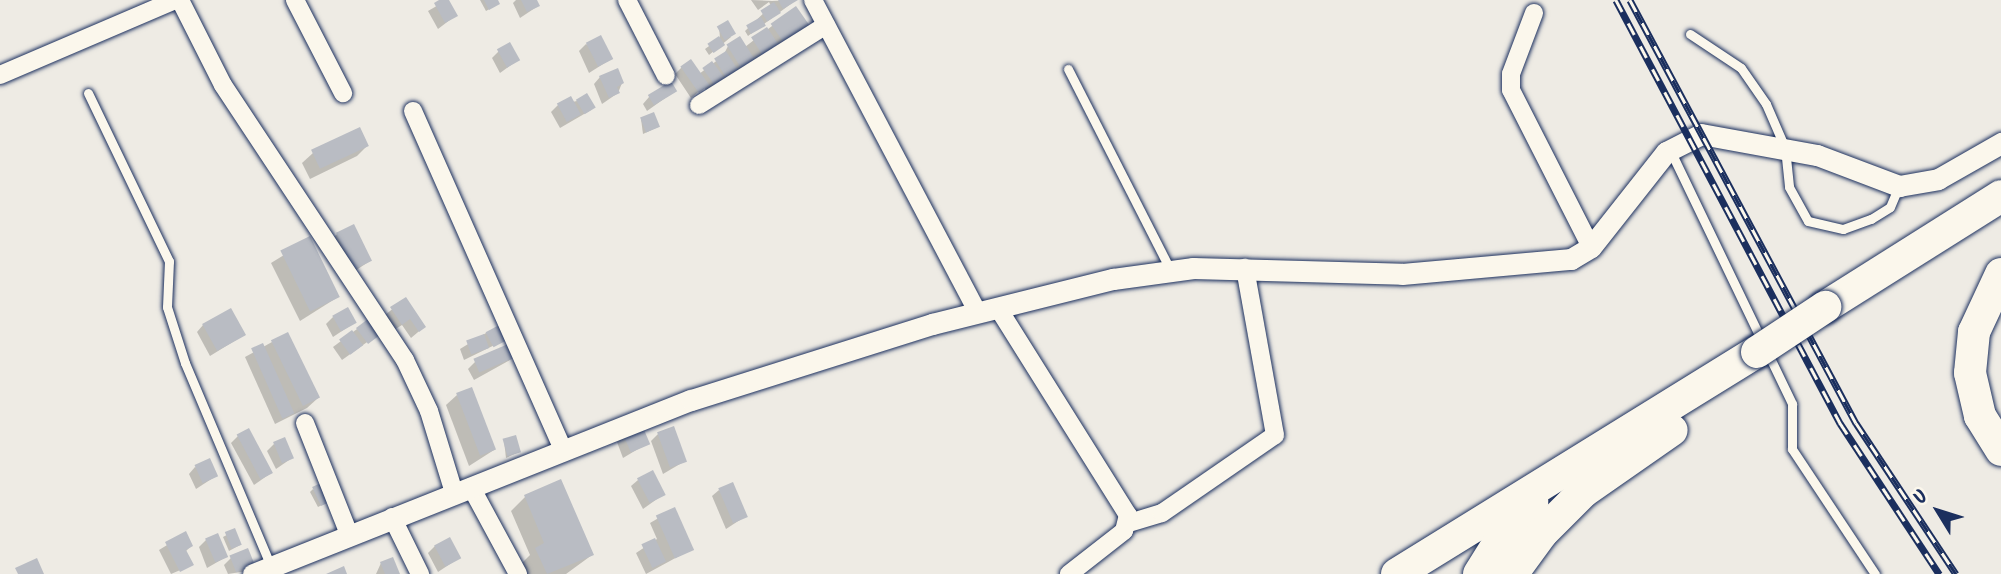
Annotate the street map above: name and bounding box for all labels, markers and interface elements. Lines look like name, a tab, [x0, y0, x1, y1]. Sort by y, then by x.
north arrow	[1903, 476, 1973, 546]
text: U	[1906, 484, 1937, 512]

